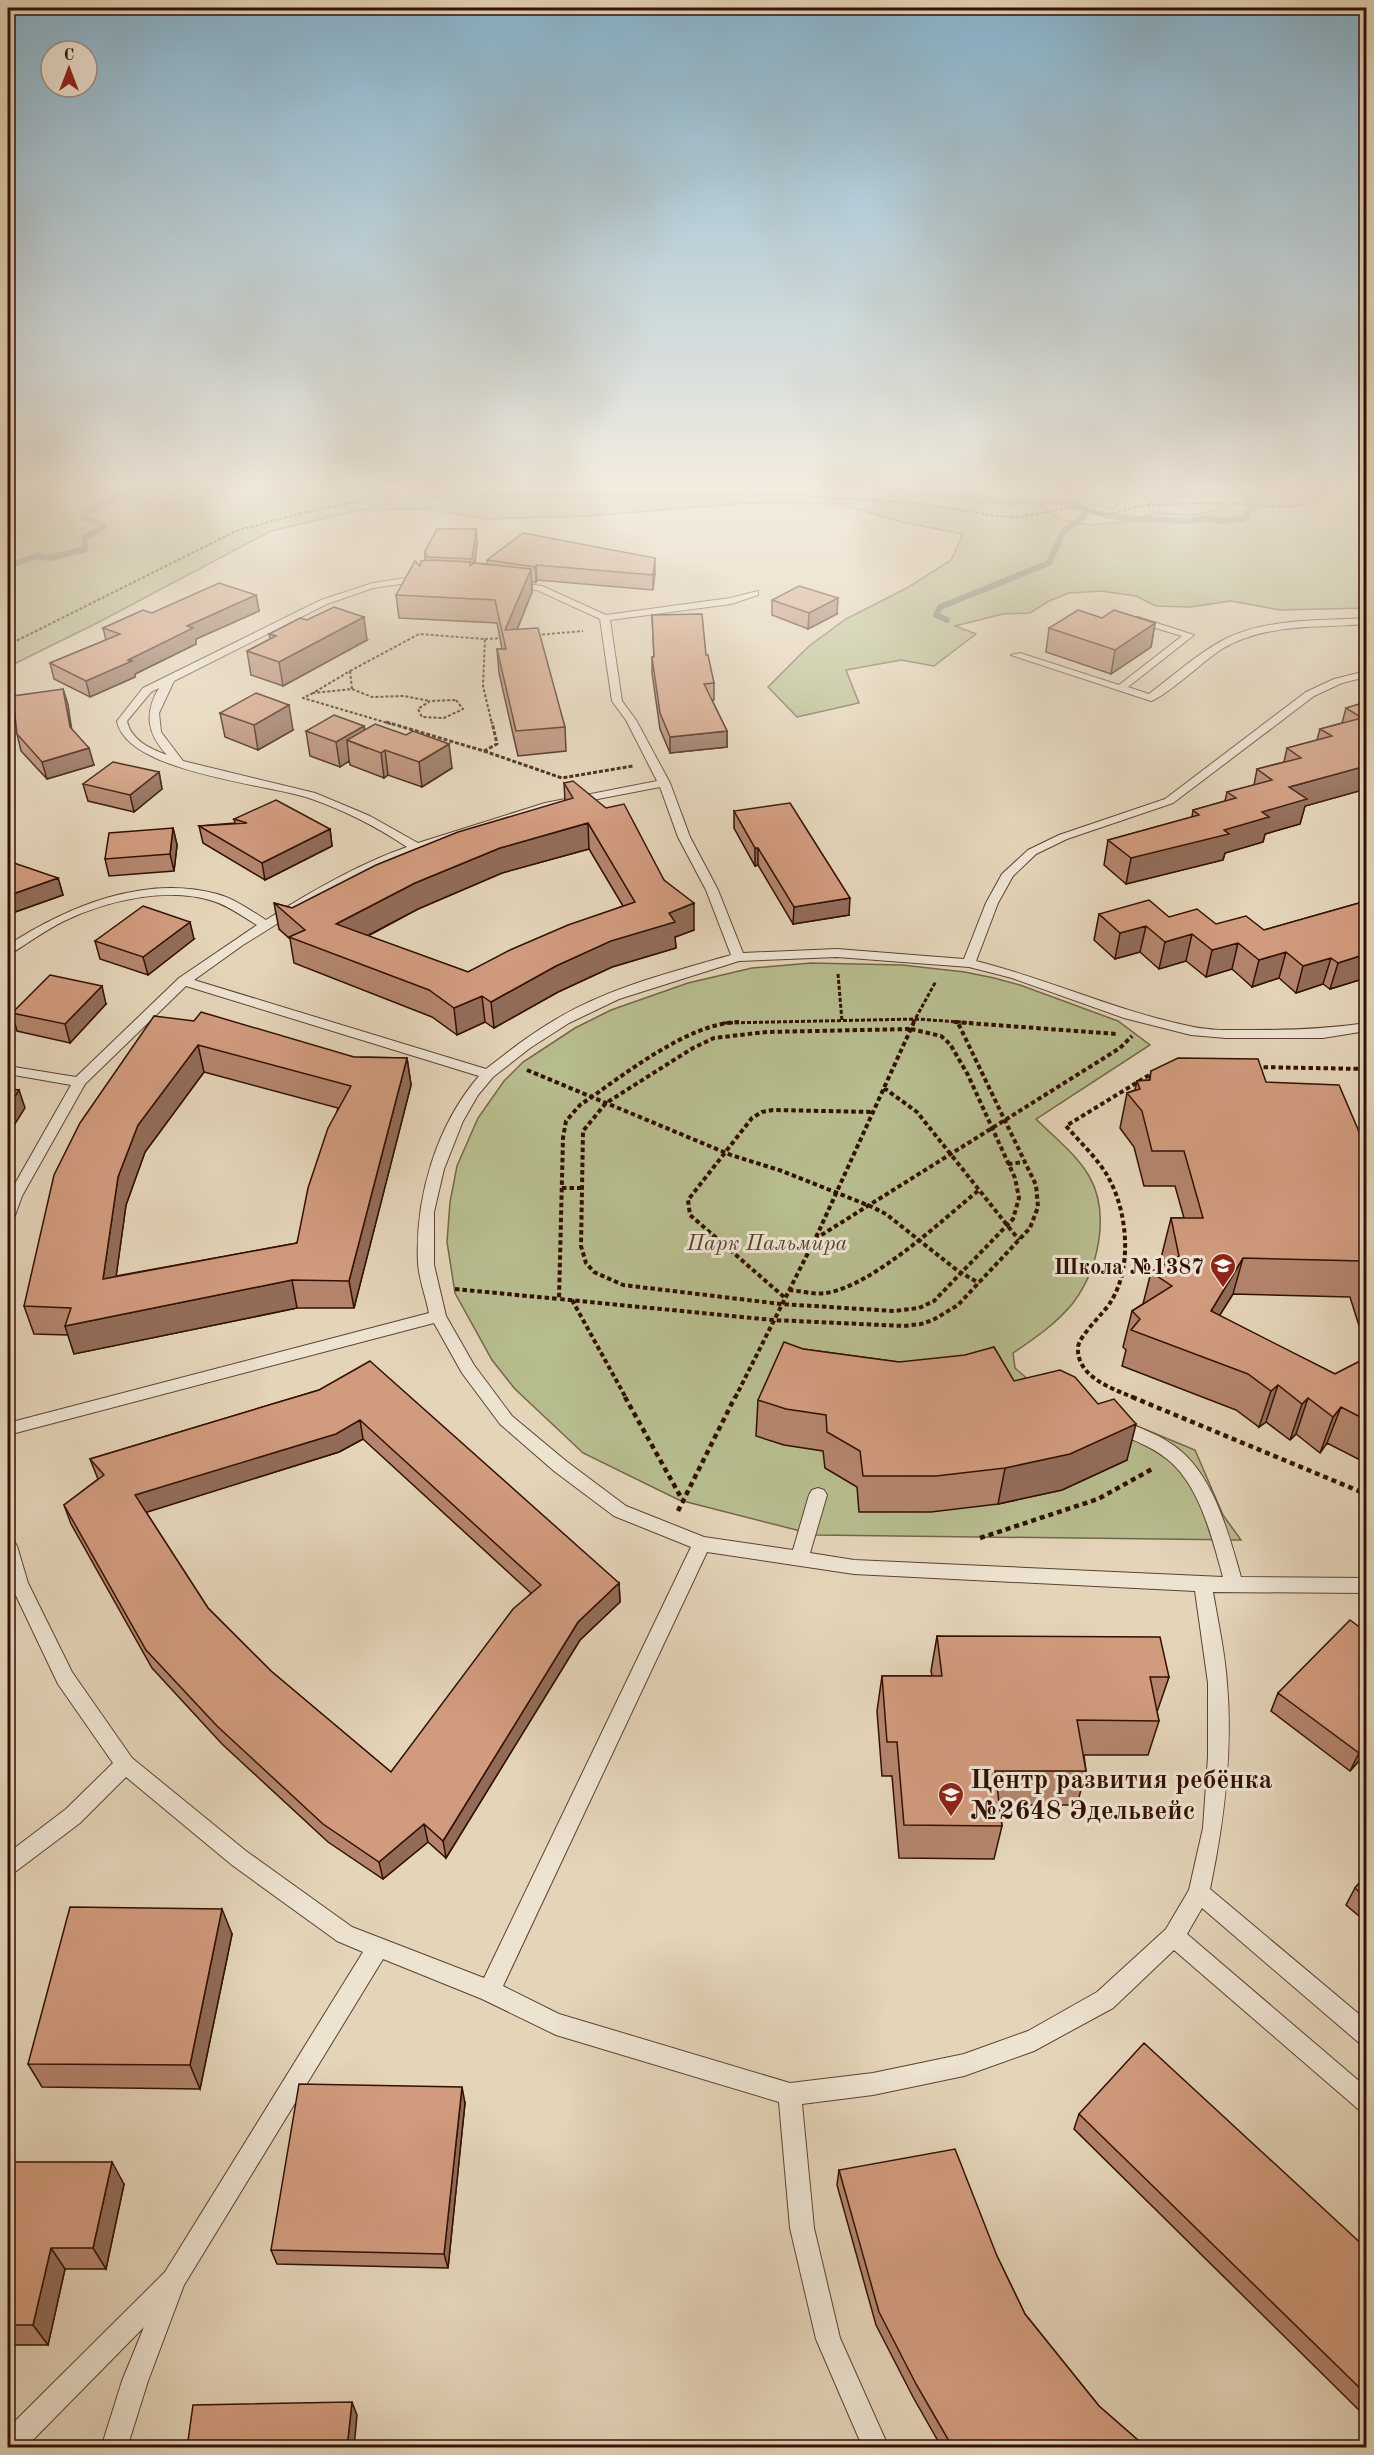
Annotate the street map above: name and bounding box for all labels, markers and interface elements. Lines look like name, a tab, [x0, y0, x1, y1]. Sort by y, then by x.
north arrow	[39, 39, 99, 99]
text: С	[64, 48, 74, 64]
park label: Парк Пальмира	[686, 1233, 848, 1255]
school or university icon: Школа №1387	[1208, 1251, 1238, 1289]
place label: Школа №1387	[1054, 1257, 1204, 1279]
place label: Центр развития ребёнка №2648 Эдельвейс	[970, 1767, 1273, 1825]
school or university icon: Центр развития ребёнка №2648 Эдельвейс	[936, 1780, 966, 1818]

